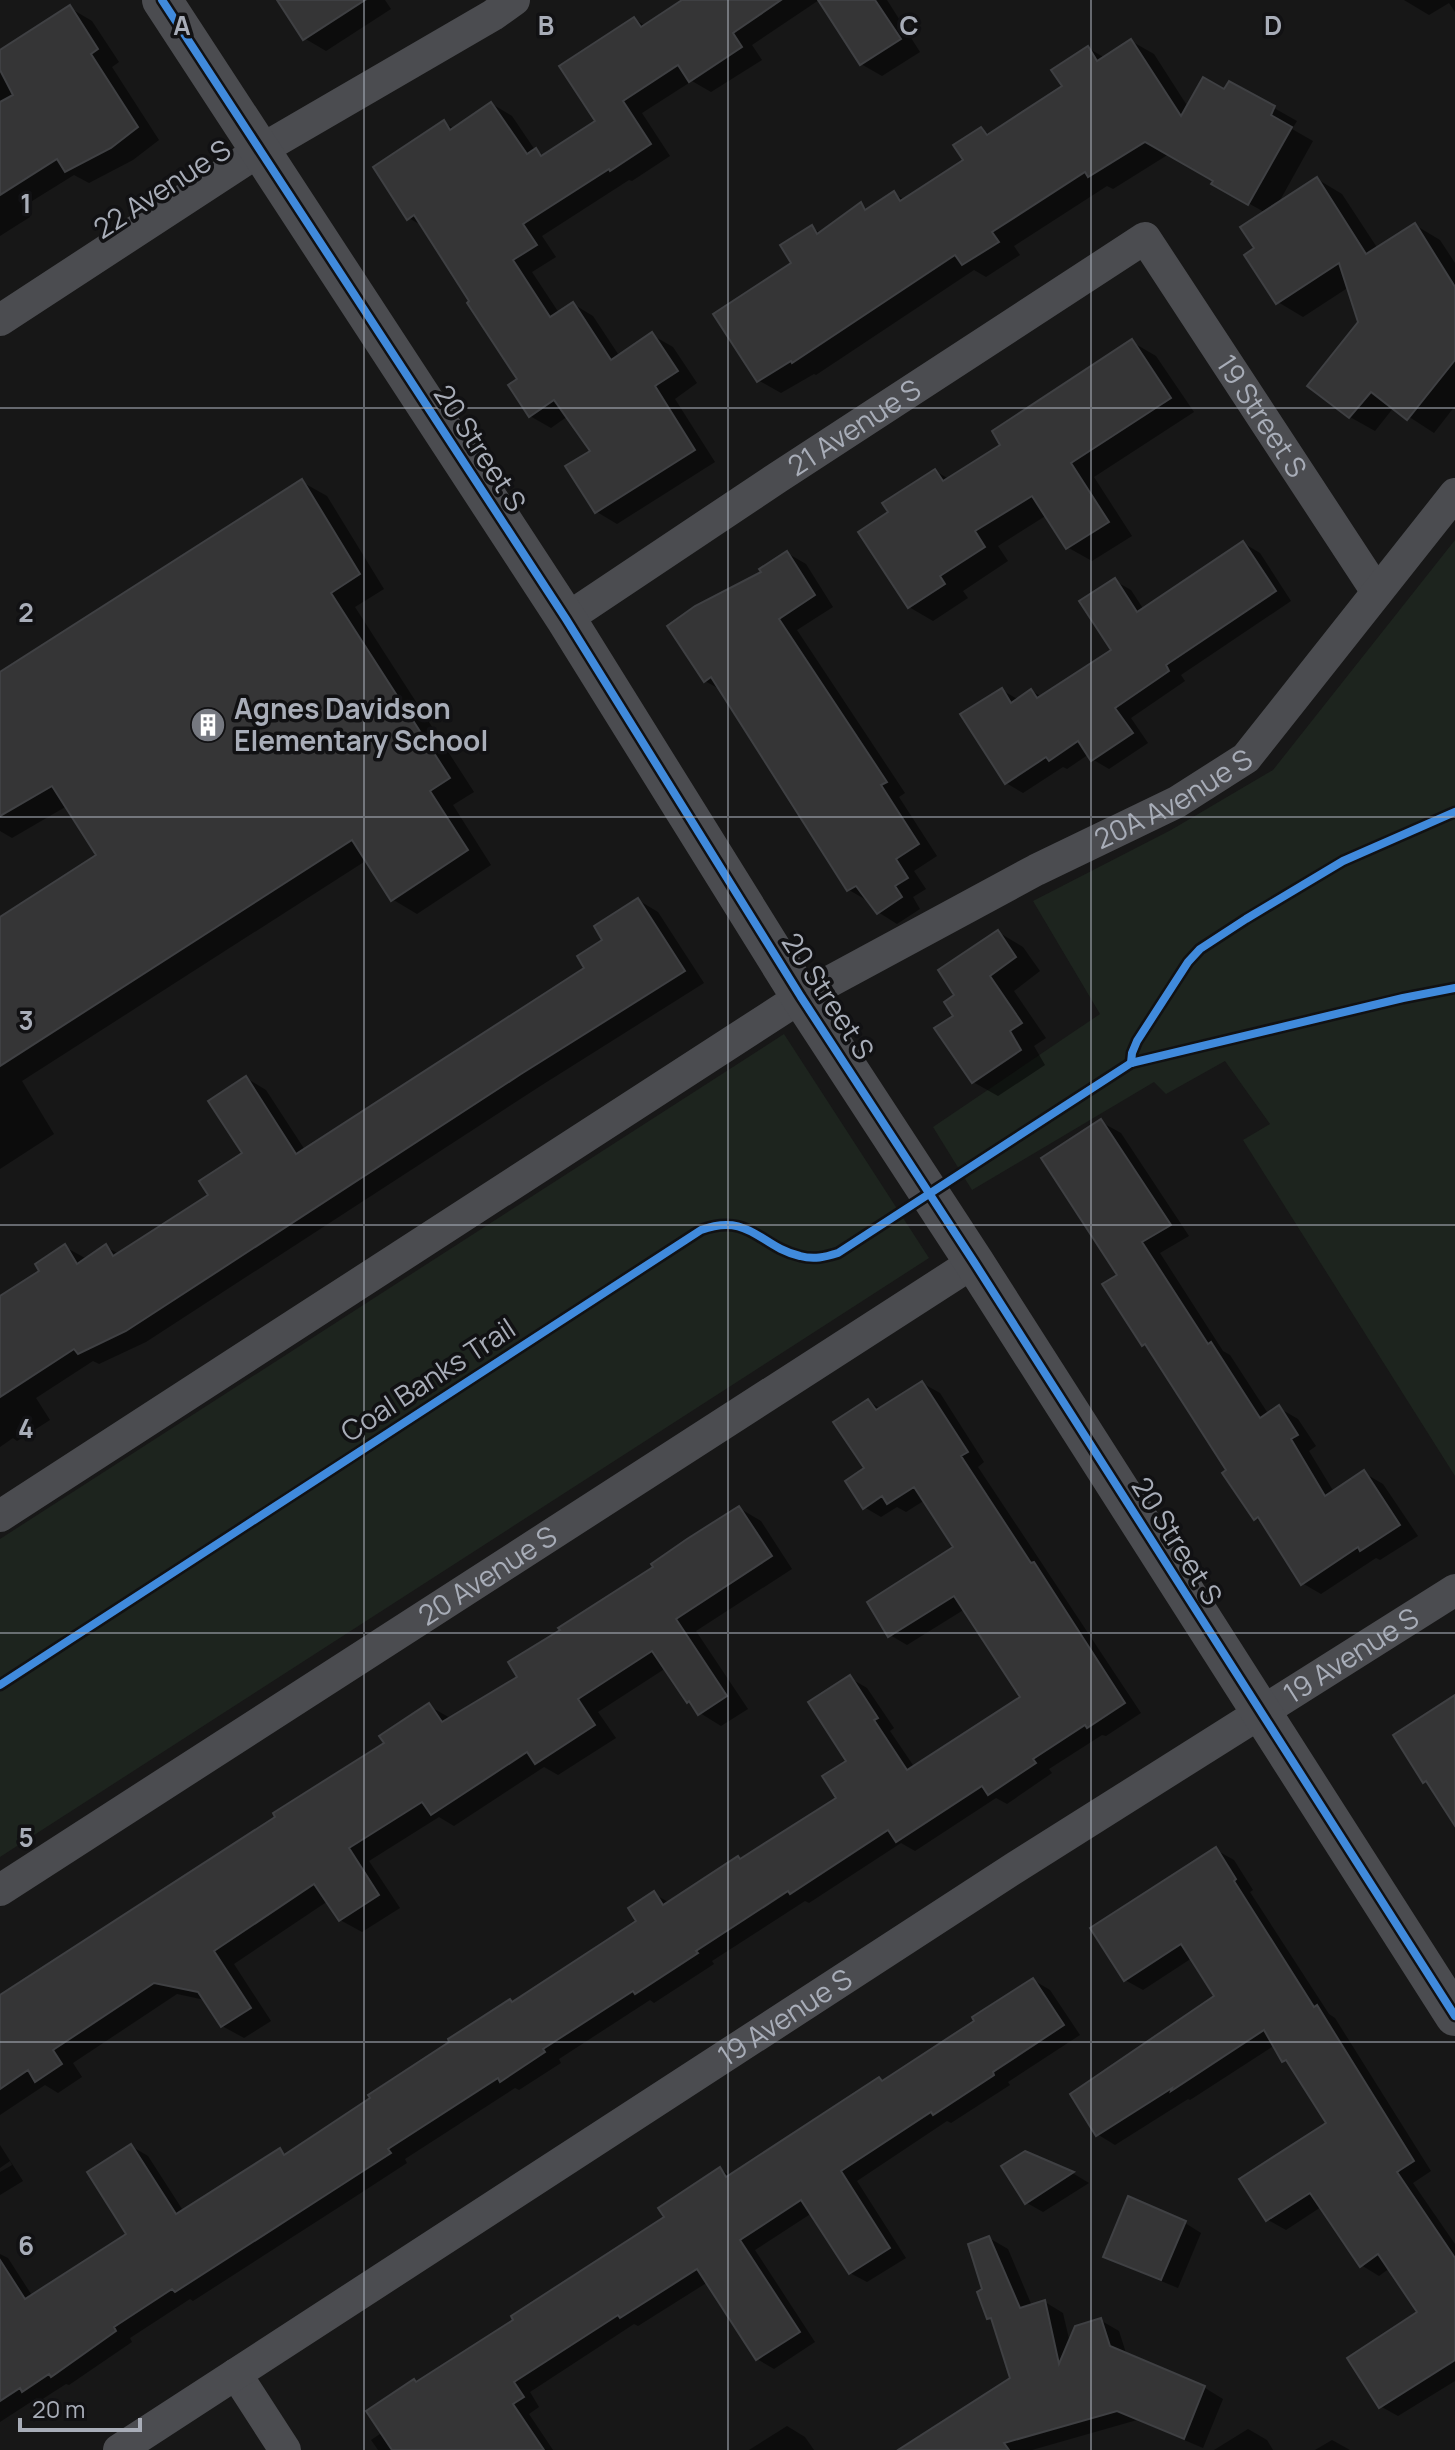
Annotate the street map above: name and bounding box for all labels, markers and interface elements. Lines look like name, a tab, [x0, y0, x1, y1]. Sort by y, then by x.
text: A	[173, 7, 191, 43]
text: B	[538, 7, 554, 43]
text: C	[899, 7, 919, 43]
text: D	[1264, 7, 1282, 43]
street label: 22 Avenue S	[86, 130, 237, 247]
text: 1	[20, 185, 32, 221]
street label: 19 Street S	[1209, 347, 1317, 484]
street label: 21 Avenue S	[780, 370, 927, 484]
street label: 20 Street S	[426, 377, 536, 518]
text: 2	[18, 594, 34, 630]
place label: Agnes Davidson Elementary School	[234, 689, 488, 759]
building icon: Agnes Davidson Elementary School	[189, 706, 227, 744]
street label: 20A Avenue S	[1088, 739, 1259, 857]
street label: 20 Street S	[774, 925, 884, 1066]
text: 3	[18, 1002, 34, 1038]
street label: Coal Banks Trail	[333, 1308, 522, 1450]
text: 4	[18, 1410, 34, 1446]
street label: 20 Street S	[1124, 1469, 1232, 1611]
street label: 20 Avenue S	[410, 1516, 563, 1633]
street label: 19 Avenue S	[1276, 1598, 1425, 1712]
text: 5	[18, 1819, 34, 1855]
street label: 19 Avenue S	[710, 1959, 859, 2074]
text: 6	[18, 2227, 34, 2263]
scale bar	[20, 2382, 140, 2432]
text: 20 m	[32, 2392, 85, 2425]

